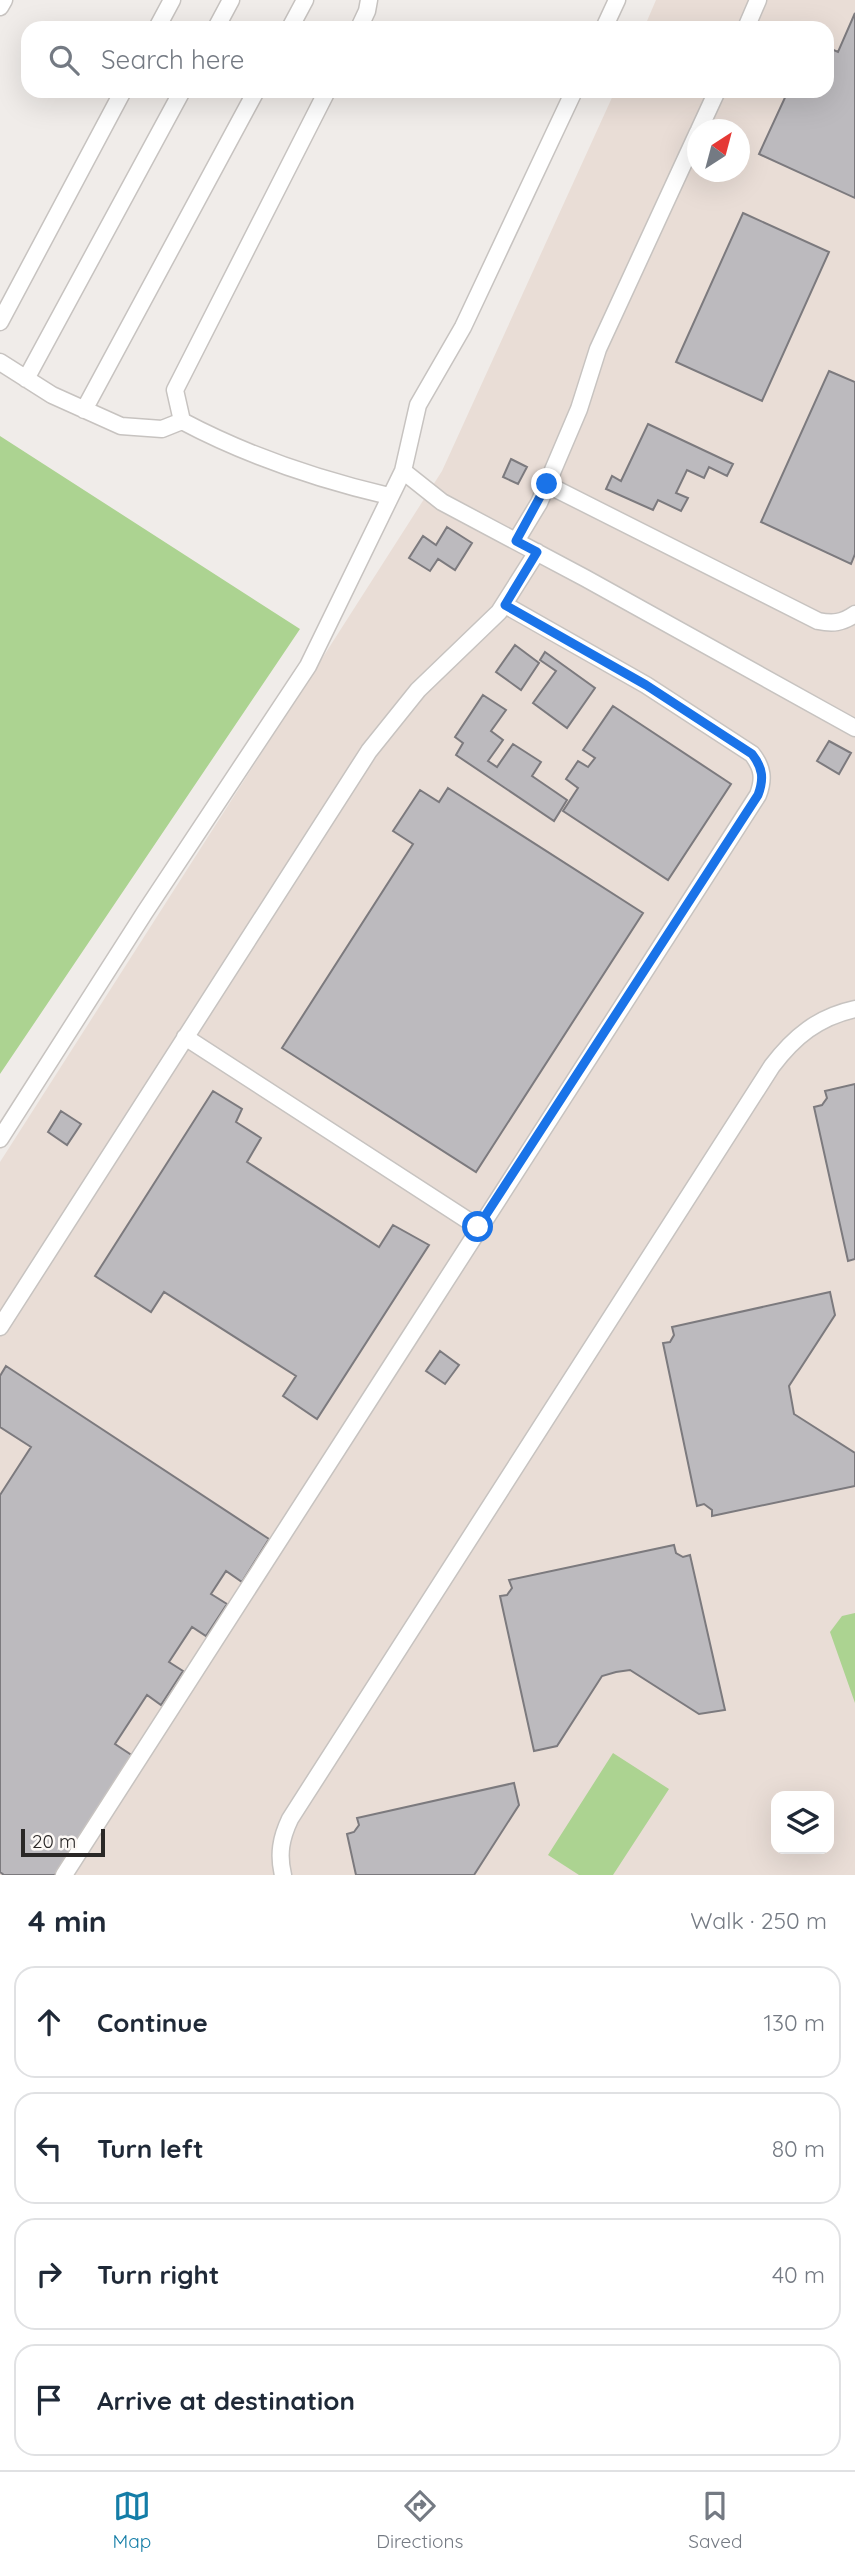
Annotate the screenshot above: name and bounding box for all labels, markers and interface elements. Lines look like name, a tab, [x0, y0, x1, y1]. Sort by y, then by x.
search box	[21, 21, 834, 98]
icon: search	[45, 41, 83, 79]
text: Search here	[101, 43, 245, 76]
north arrow	[687, 119, 750, 182]
route end	[531, 468, 562, 499]
route start	[462, 1211, 493, 1242]
map controls	[771, 1791, 834, 1854]
button: layers	[771, 1791, 834, 1854]
scale bar	[21, 1826, 105, 1858]
text: 20 m	[32, 1829, 76, 1853]
text: 4 min	[28, 1902, 107, 1940]
text: Walk · 250 m	[690, 1906, 827, 1935]
icon: ahead	[30, 2003, 68, 2041]
text: Continue	[97, 2006, 208, 2039]
text: 130 m	[763, 2008, 825, 2037]
icon: left	[30, 2129, 68, 2167]
text: Turn left	[97, 2132, 204, 2165]
text: 80 m	[772, 2134, 825, 2163]
icon: right	[30, 2255, 68, 2293]
text: Turn right	[97, 2258, 219, 2291]
text: 40 m	[772, 2260, 825, 2289]
icon: arrive	[30, 2381, 68, 2419]
text: Arrive at destination	[97, 2384, 355, 2417]
tab: Map	[113, 2487, 151, 2553]
tab: Directions	[376, 2487, 463, 2553]
tab: Saved	[688, 2487, 743, 2553]

